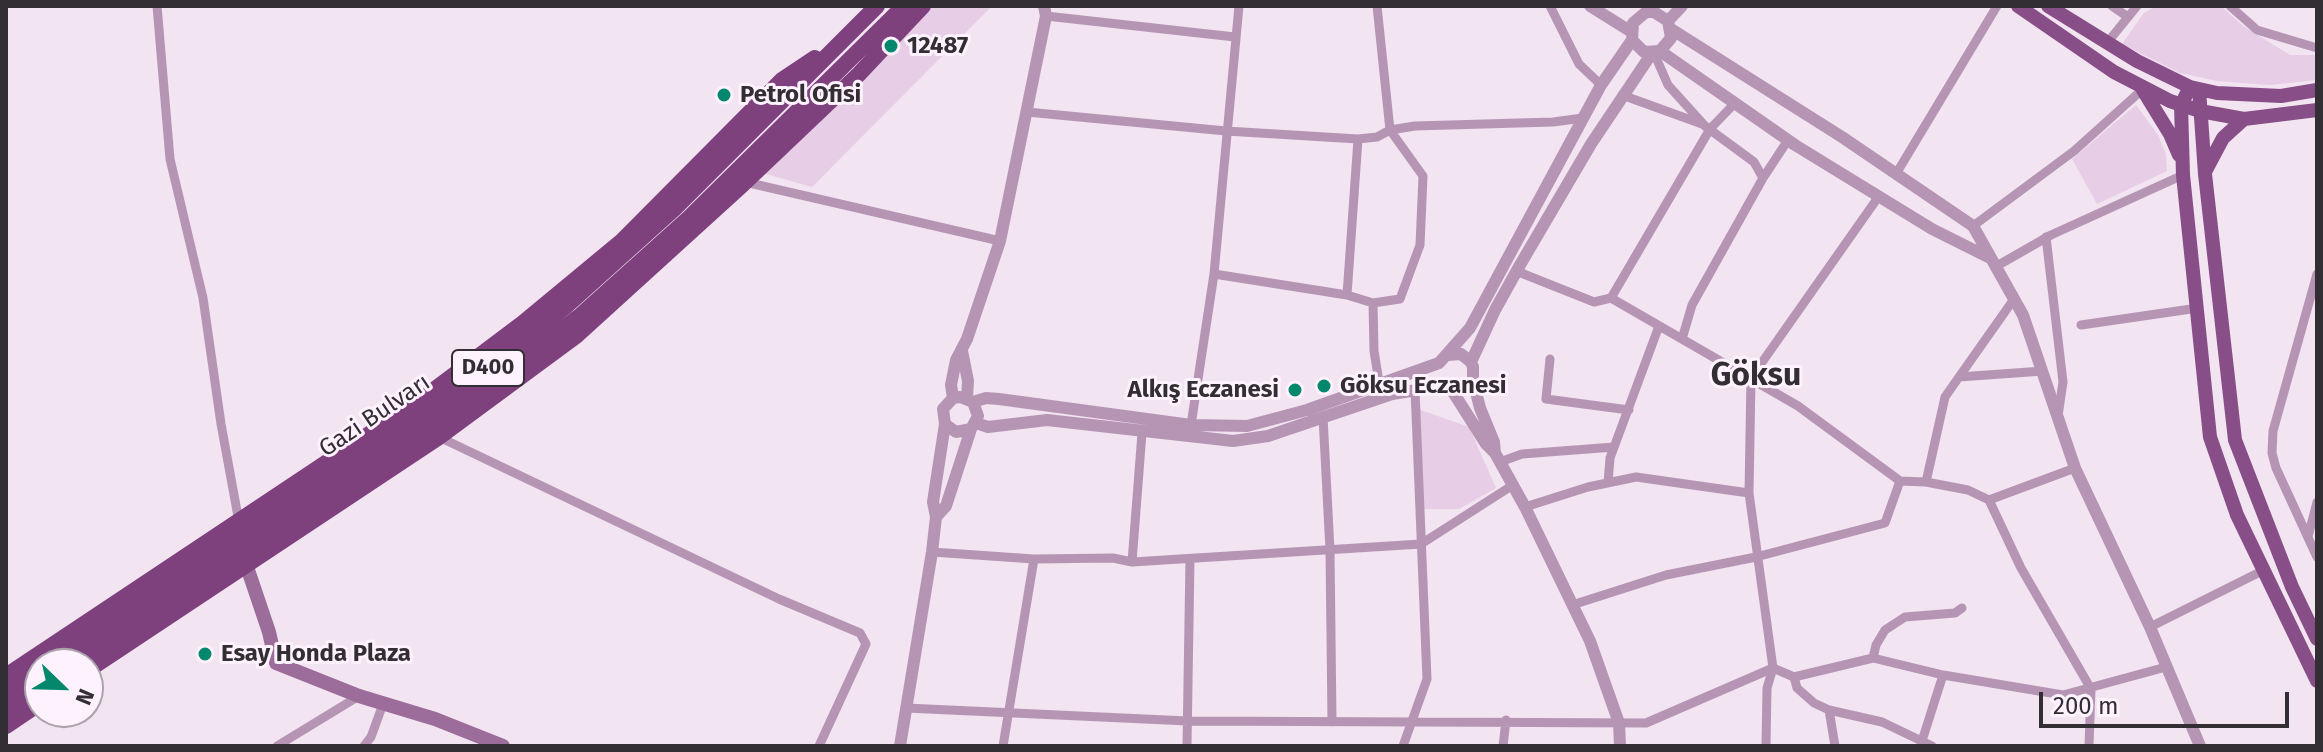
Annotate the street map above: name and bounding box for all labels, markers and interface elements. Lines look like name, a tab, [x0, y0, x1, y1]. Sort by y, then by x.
place label: 12487	[907, 32, 968, 60]
marker: 12487	[882, 37, 900, 55]
place label: Petrol Ofisi	[740, 81, 861, 109]
marker: Petrol Ofisi	[715, 86, 733, 104]
road number: D400	[452, 350, 524, 386]
district label: Göksu	[1711, 357, 1801, 395]
street label: Gazi Bulvarı	[314, 368, 436, 464]
place label: Göksu Eczanesi	[1340, 372, 1507, 400]
place label: Alkış Eczanesi	[1128, 376, 1279, 404]
marker: Göksu Eczanesi	[1315, 377, 1333, 395]
marker: Alkış Eczanesi	[1286, 381, 1304, 399]
place label: Esay Honda Plaza	[221, 640, 411, 668]
marker: Esay Honda Plaza	[196, 645, 214, 663]
north arrow	[24, 648, 104, 728]
scale bar	[2043, 676, 2293, 726]
text: N	[69, 685, 100, 709]
text: 200 m	[2053, 692, 2119, 720]

